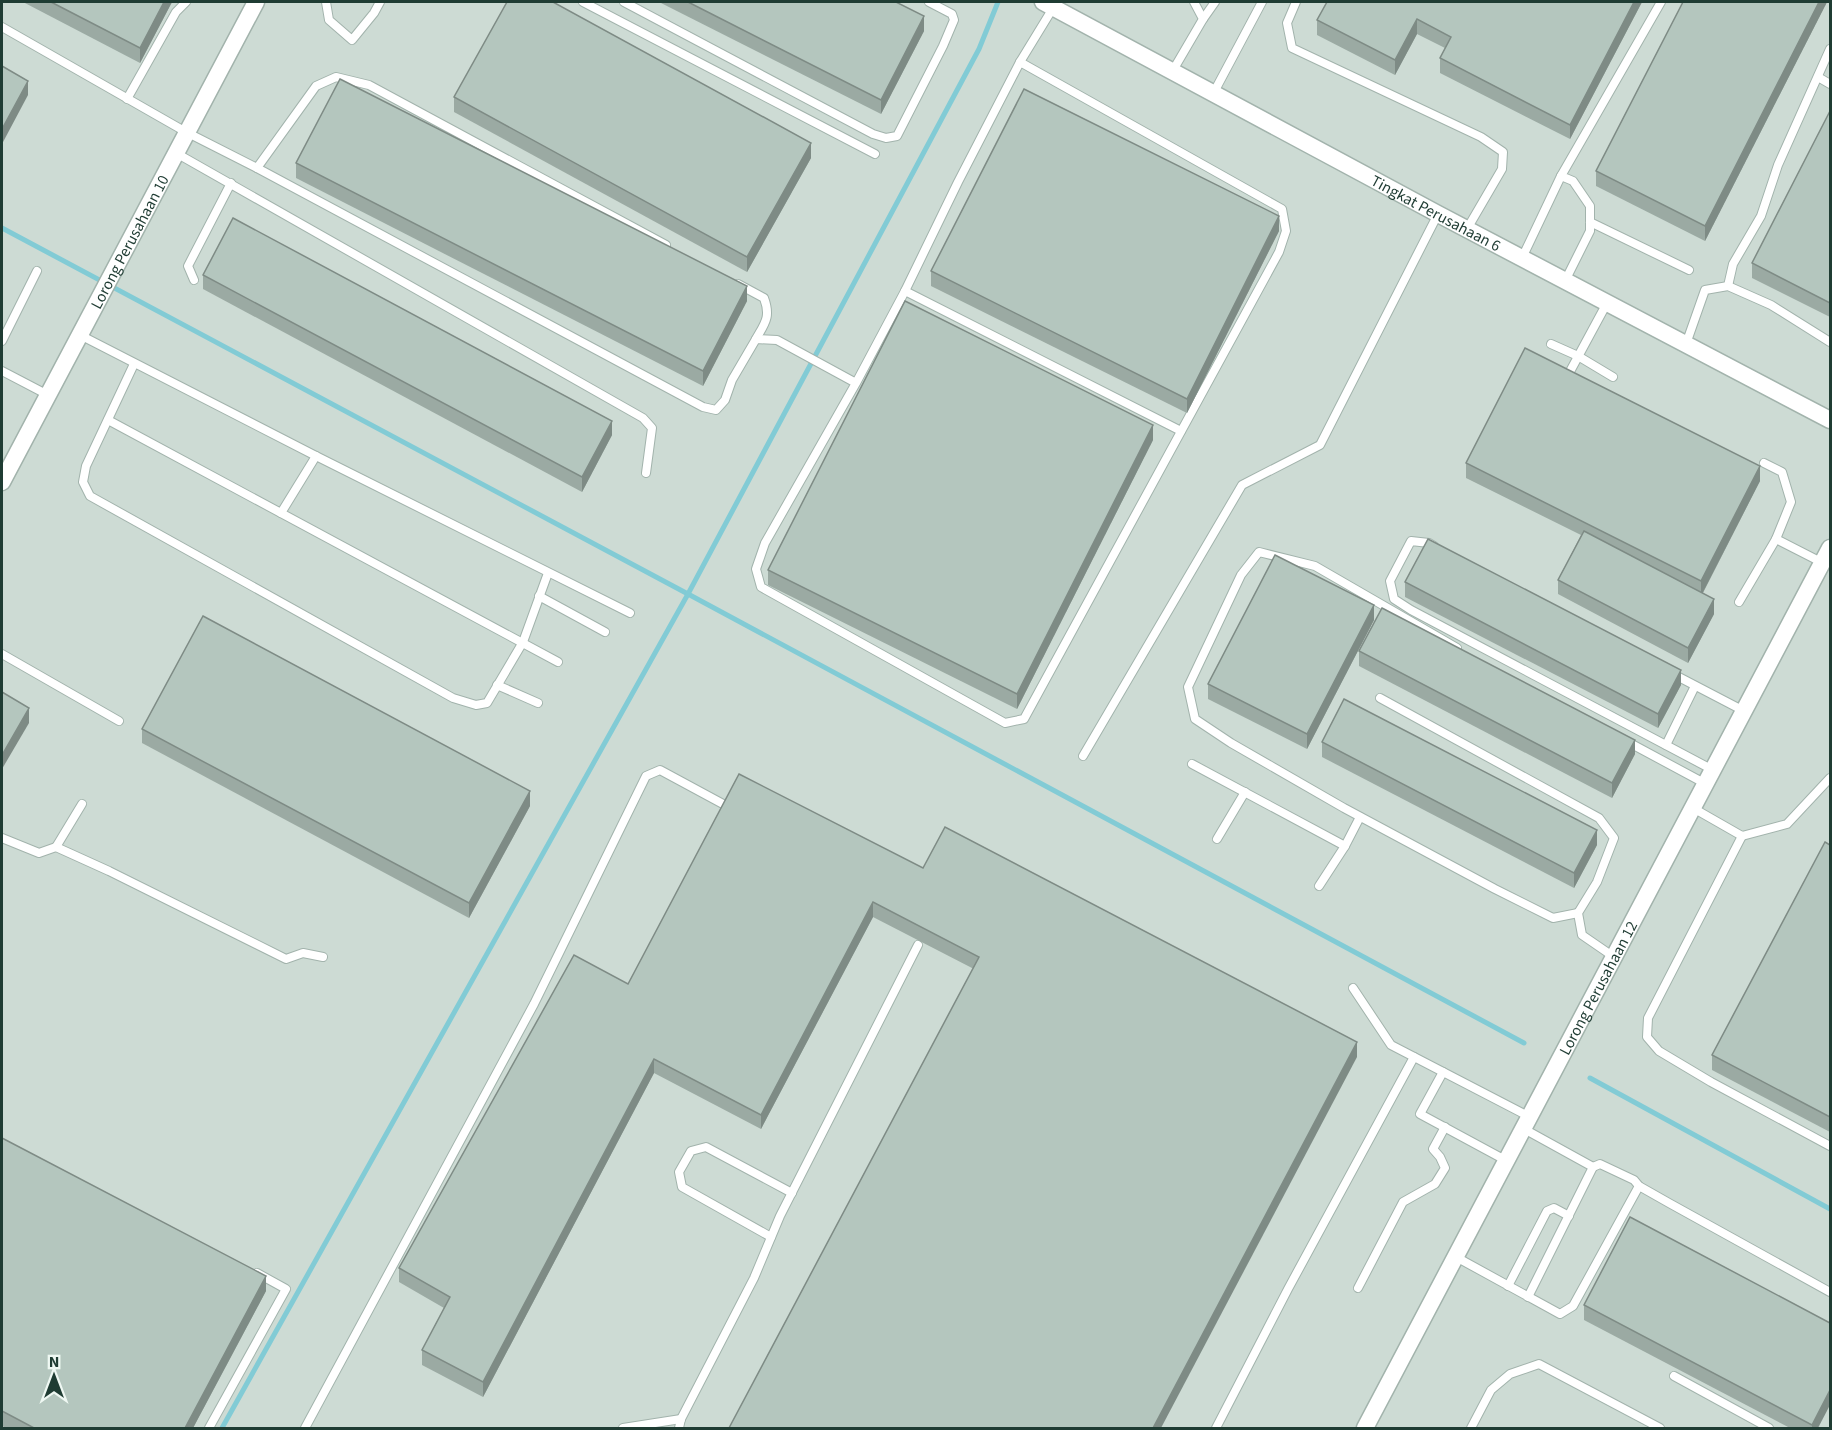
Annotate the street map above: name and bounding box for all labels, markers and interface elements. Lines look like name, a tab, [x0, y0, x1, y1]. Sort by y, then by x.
street label: Tingkat Perusahaan 6	[1367, 170, 1504, 257]
street label: Lorong Perusahaan 10	[86, 171, 175, 313]
street label: Lorong Perusahaan 12	[1554, 917, 1643, 1059]
north arrow	[24, 1346, 84, 1406]
text: N	[49, 1351, 59, 1373]

